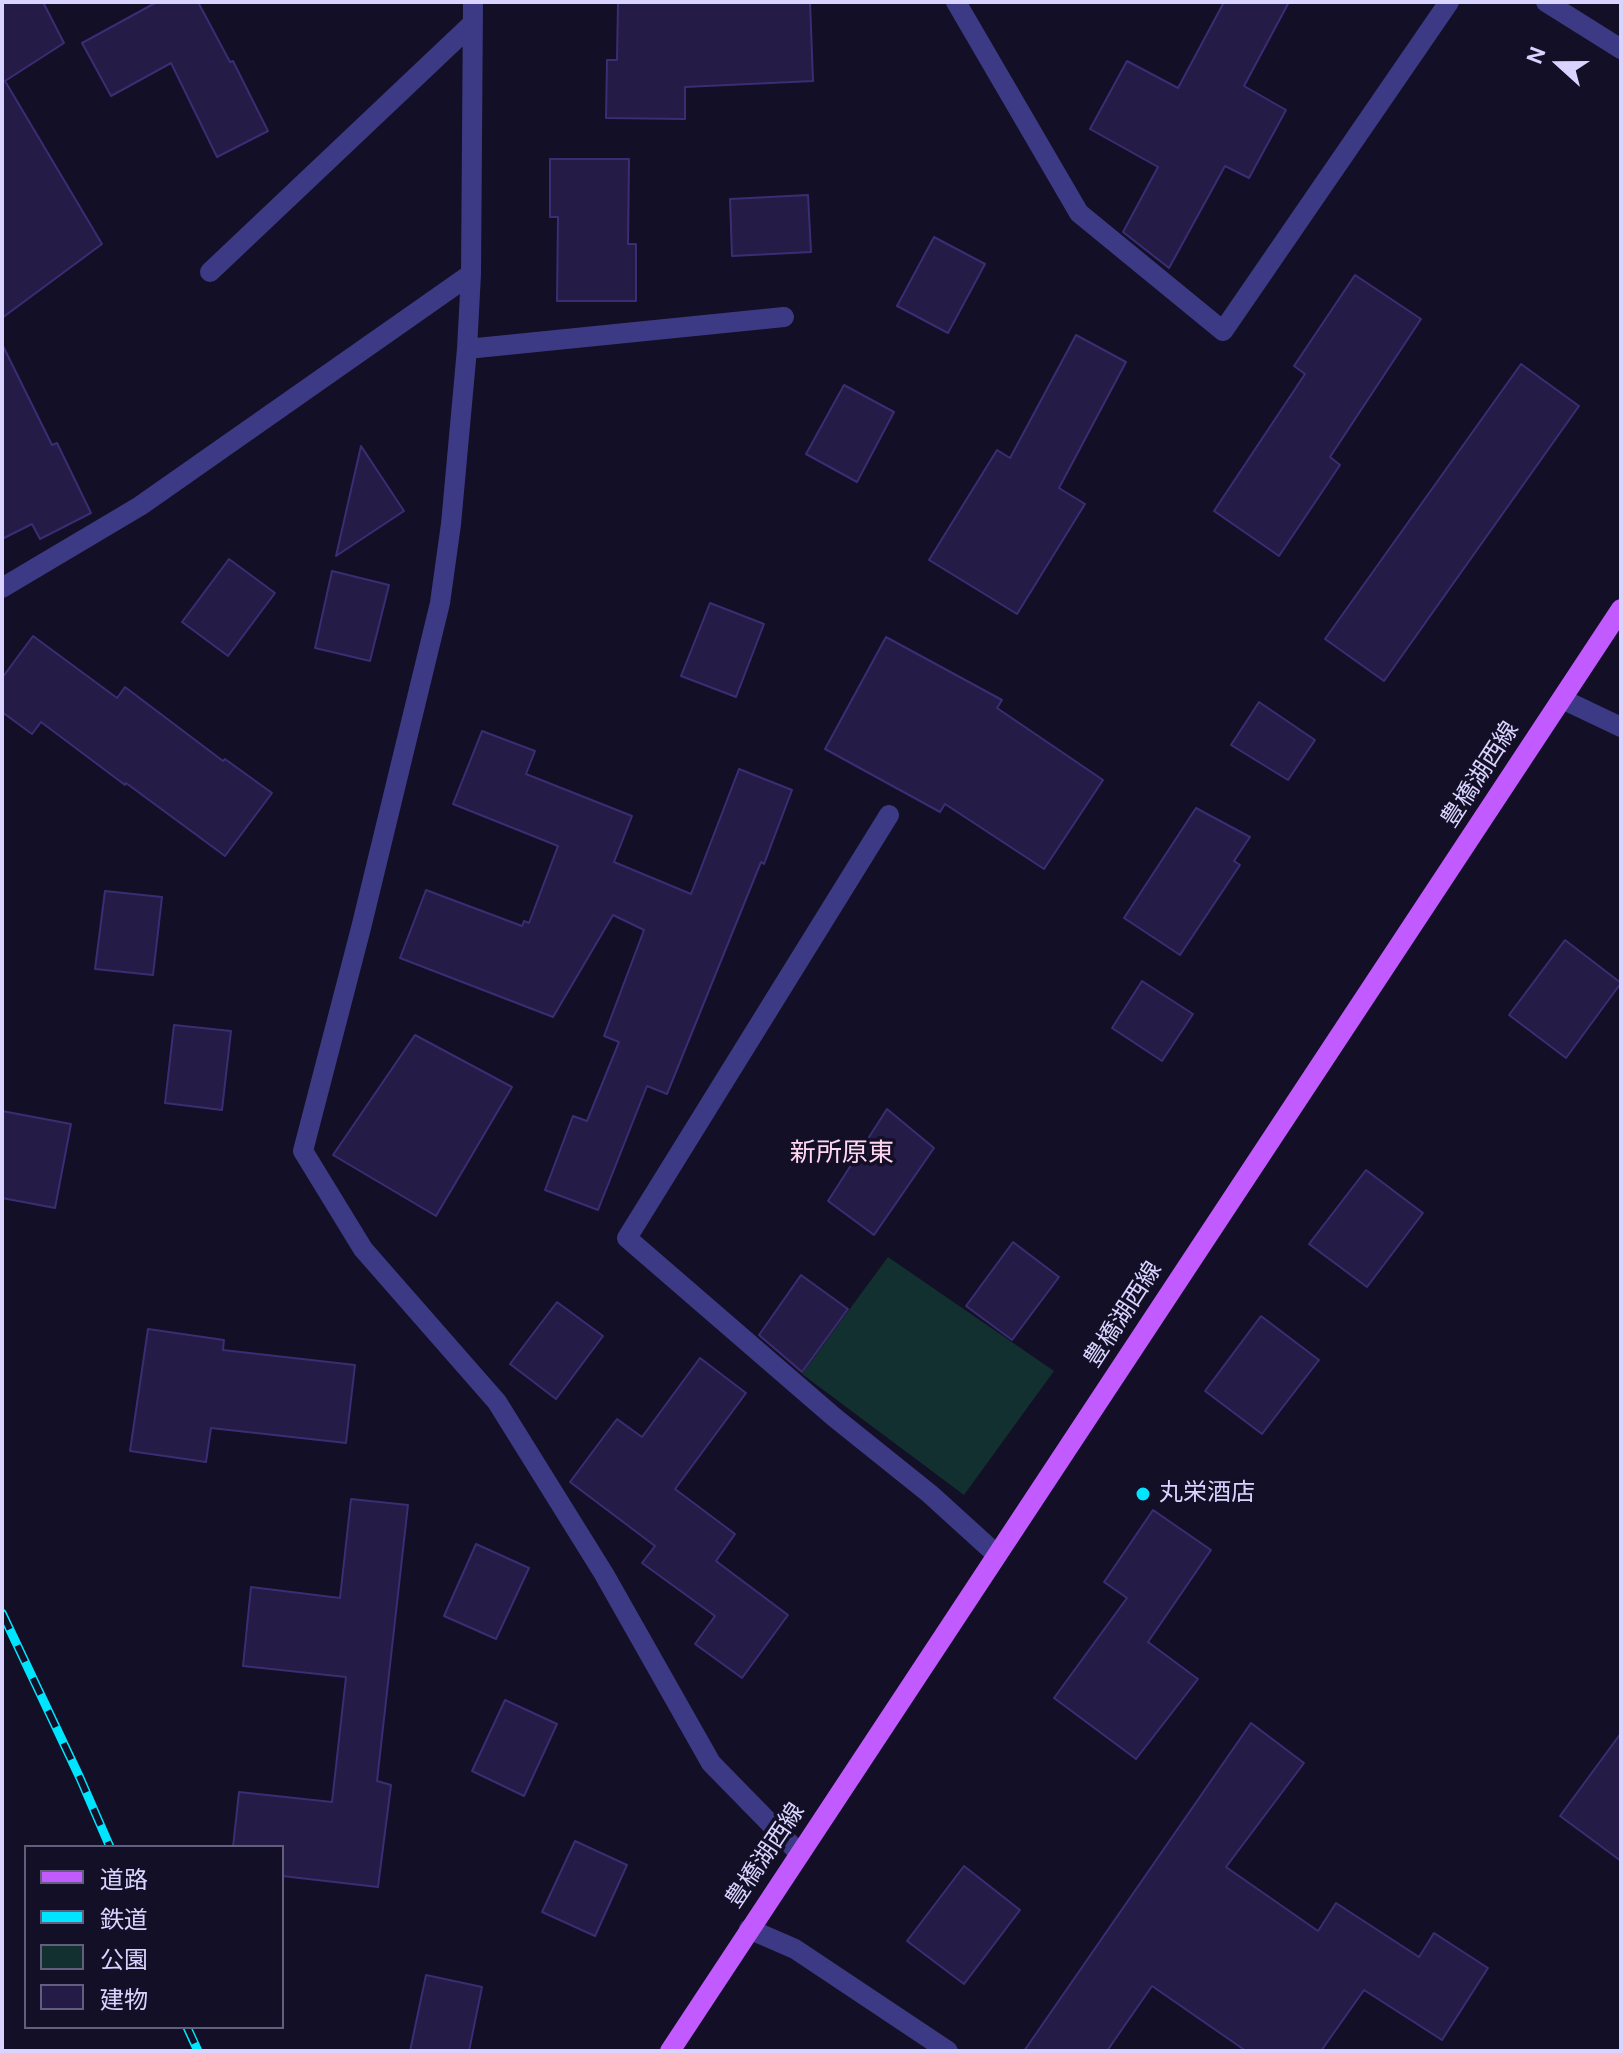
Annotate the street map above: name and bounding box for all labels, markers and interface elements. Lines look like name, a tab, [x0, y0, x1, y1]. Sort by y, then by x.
north arrow	[1519, 24, 1599, 104]
text: N	[1520, 43, 1553, 68]
street label: 豊橋湖西線	[1436, 717, 1526, 833]
district label: 新所原東	[790, 1138, 894, 1170]
street label: 豊橋湖西線	[1079, 1257, 1169, 1373]
place label: 丸栄酒店	[1159, 1480, 1255, 1508]
marker: 丸栄酒店	[1134, 1485, 1152, 1503]
street label: 豊橋湖西線	[721, 1798, 811, 1914]
legend	[24, 1845, 284, 2029]
text: 道路	[100, 1864, 148, 1895]
text: 鉄道	[100, 1904, 148, 1935]
text: 公園	[100, 1944, 148, 1975]
text: 建物	[100, 1984, 148, 2015]

